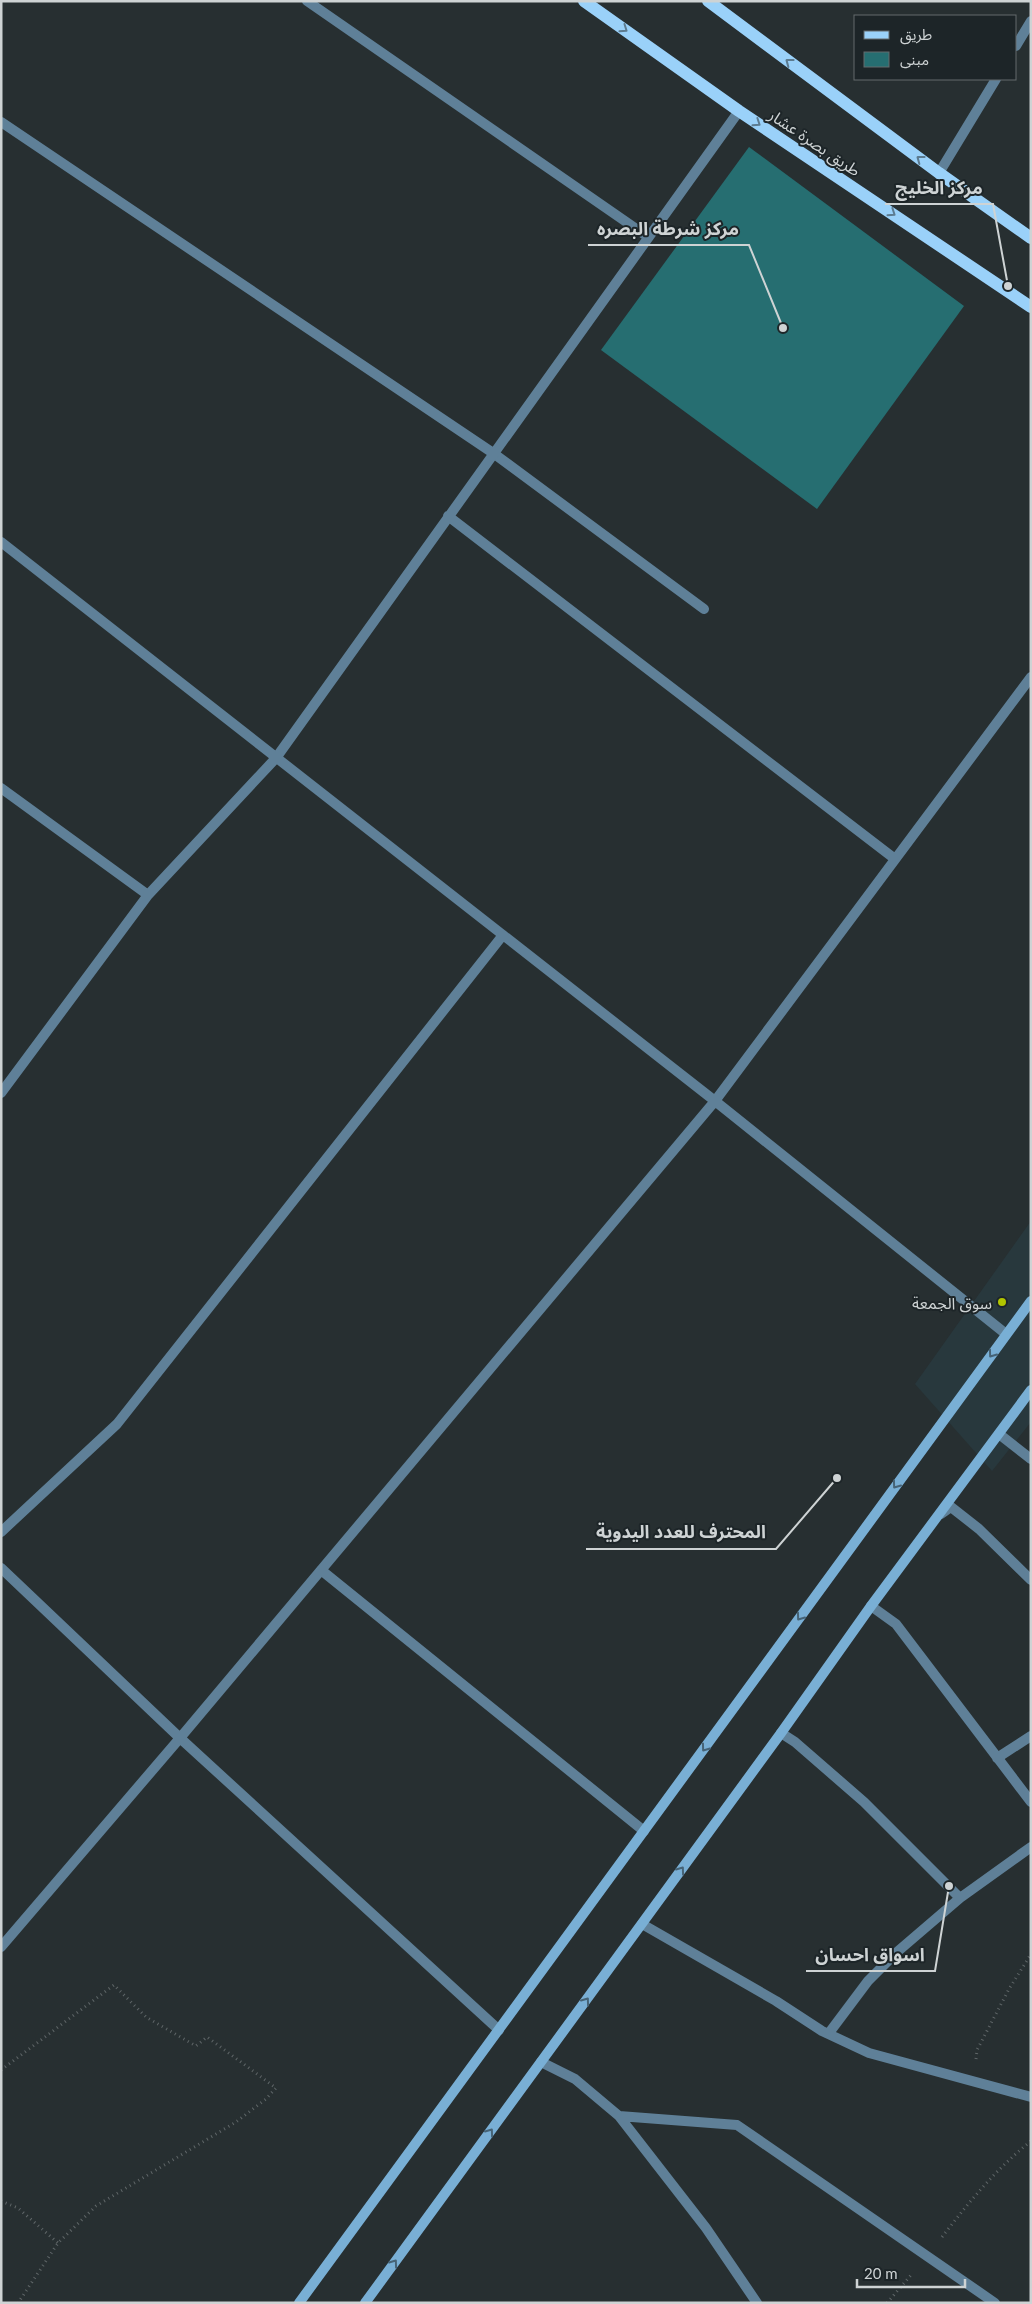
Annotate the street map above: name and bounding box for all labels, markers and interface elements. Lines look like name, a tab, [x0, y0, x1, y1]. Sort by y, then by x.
legend	[854, 15, 1017, 80]
one-way arrow	[618, 23, 628, 32]
text: طريق	[900, 25, 932, 45]
text: مبنى	[900, 50, 929, 69]
one-way arrow	[785, 59, 795, 68]
street label: طريق بصرة عشار	[764, 104, 865, 181]
one-way arrow	[751, 117, 761, 126]
one-way arrow	[917, 157, 926, 165]
callout: مركز الخليج	[885, 171, 993, 204]
text: مركز الخليج	[895, 176, 983, 201]
one-way arrow	[886, 207, 895, 216]
callout: مركز شرطة البصره	[588, 212, 749, 245]
text: مركز شرطة البصره	[597, 217, 739, 240]
place label: سوق الجمعة	[912, 1293, 992, 1313]
marker: سوق الجمعة	[996, 1296, 1008, 1308]
one-way arrow	[989, 1348, 998, 1358]
one-way arrow	[893, 1480, 902, 1489]
callout: المحترف للعدد اليدوية	[586, 1516, 776, 1549]
text: المحترف للعدد اليدوية	[596, 1520, 766, 1543]
one-way arrow	[797, 1611, 806, 1621]
one-way arrow	[702, 1742, 710, 1751]
one-way arrow	[676, 1867, 684, 1876]
callout: اسواق احسان	[806, 1938, 935, 1971]
text: اسواق احسان	[815, 1943, 925, 1965]
one-way arrow	[580, 1998, 588, 2007]
one-way arrow	[484, 2128, 493, 2138]
scale bar	[857, 2256, 964, 2288]
one-way arrow	[388, 2259, 397, 2269]
text: 20 m	[864, 2264, 898, 2282]

